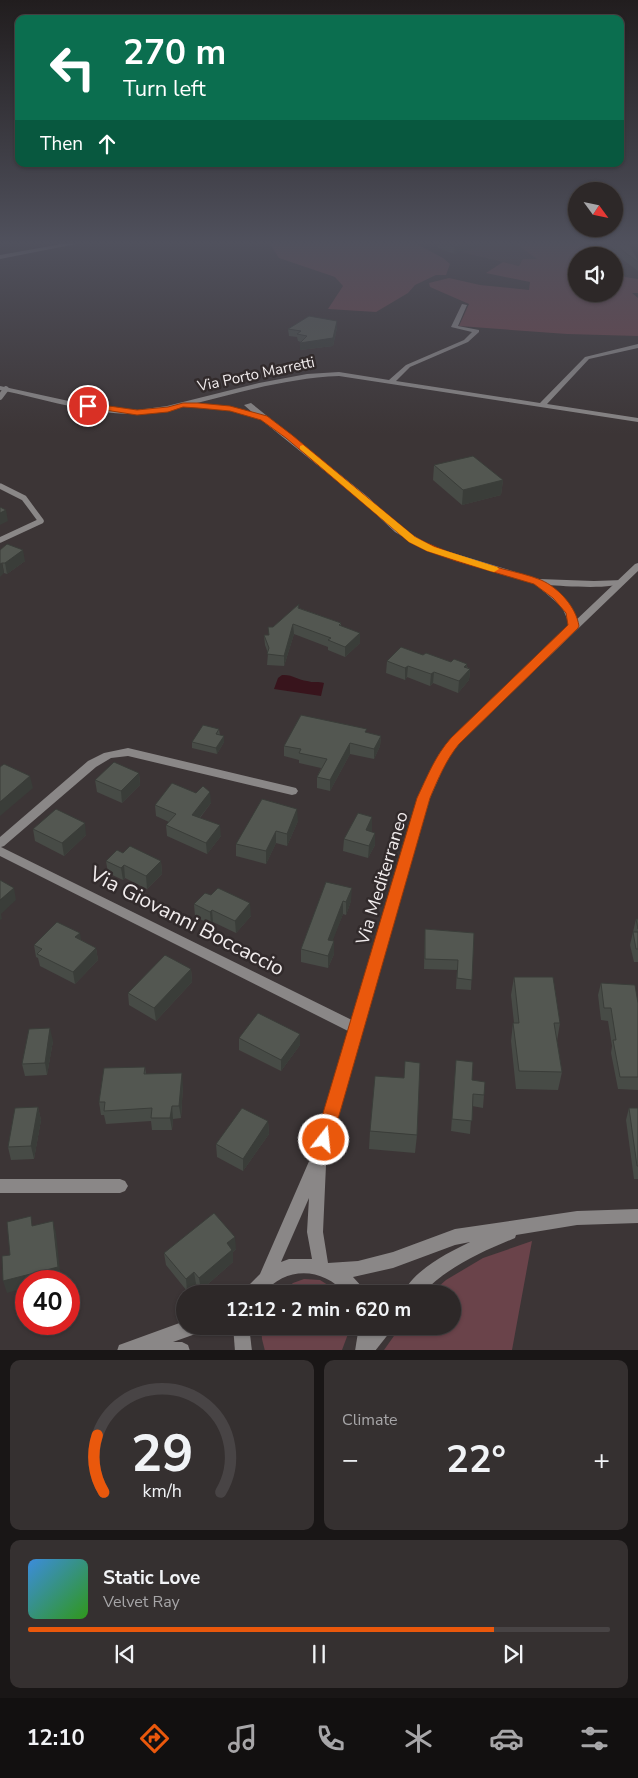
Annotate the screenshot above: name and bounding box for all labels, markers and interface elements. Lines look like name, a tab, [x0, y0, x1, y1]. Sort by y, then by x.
text: 270 m	[123, 29, 226, 76]
icon: left	[40, 35, 105, 100]
text: Turn left	[123, 74, 206, 104]
icon: ahead	[93, 130, 121, 158]
text: Then	[40, 131, 83, 157]
north arrow	[568, 182, 622, 238]
map controls	[568, 182, 623, 302]
button: sound	[568, 247, 623, 302]
street label: Via Porto Marretti	[195, 352, 316, 396]
pin	[67, 385, 109, 427]
icon: arrive	[74, 392, 102, 420]
street label: Via Mediterraneo	[350, 808, 414, 949]
street label: Via Giovanni Boccaccio	[84, 859, 289, 982]
position arrow	[297, 1113, 349, 1165]
speed limit sign: 40	[15, 1270, 80, 1335]
text: 12:12 · 2 min · 620 m	[226, 1297, 411, 1323]
text: Climate	[342, 1409, 397, 1431]
text: 29	[131, 1418, 193, 1489]
text: 22°	[446, 1434, 506, 1485]
text: −	[342, 1441, 359, 1479]
text: +	[593, 1441, 610, 1479]
text: km/h	[142, 1479, 182, 1503]
text: Static Love	[103, 1565, 200, 1591]
text: Velvet Ray	[103, 1591, 180, 1613]
icon: previous	[111, 1640, 139, 1668]
icon: pause	[305, 1640, 333, 1668]
icon: next	[499, 1640, 527, 1668]
icon: directions	[137, 1721, 172, 1756]
icon: music	[225, 1721, 260, 1756]
icon: phone	[313, 1721, 348, 1756]
icon: climate	[401, 1721, 436, 1756]
icon: car	[489, 1721, 524, 1756]
icon: filters	[577, 1721, 612, 1756]
text: 12:10	[26, 1723, 85, 1753]

